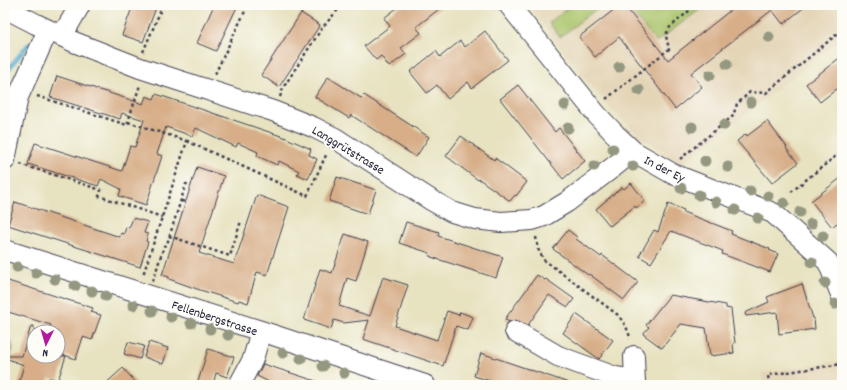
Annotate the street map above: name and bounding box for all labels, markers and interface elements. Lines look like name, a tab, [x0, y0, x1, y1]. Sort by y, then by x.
street label: Langgrütstrasse	[308, 122, 388, 181]
street label: In der Ey	[640, 152, 688, 189]
street label: Fellenbergstrasse	[169, 297, 260, 342]
north arrow	[26, 324, 66, 364]
text: N	[41, 344, 49, 360]

